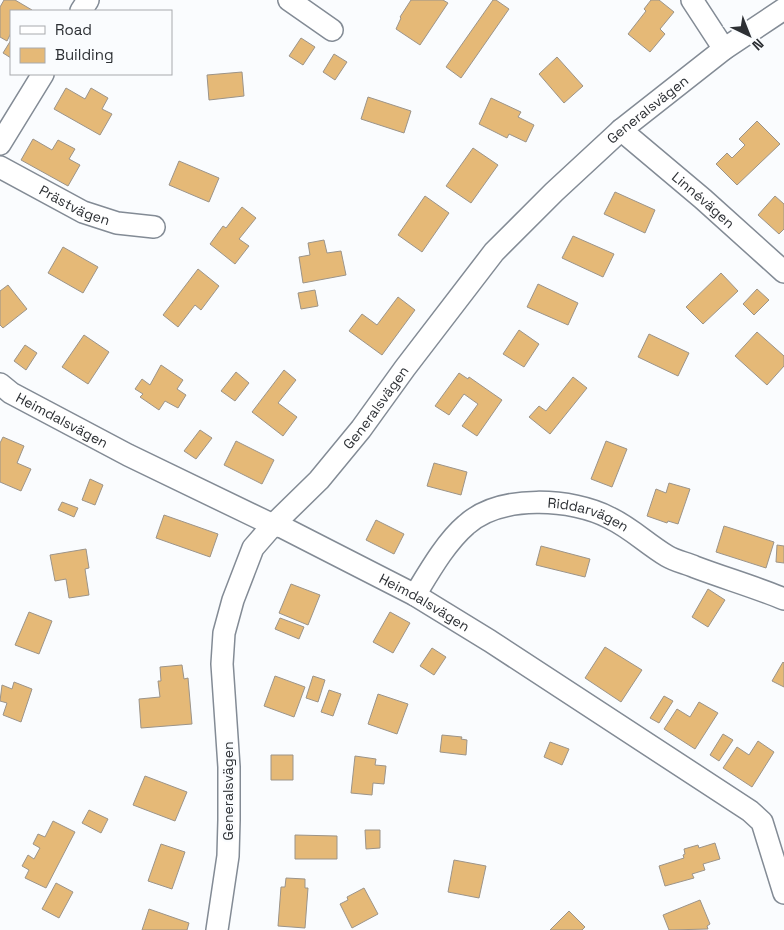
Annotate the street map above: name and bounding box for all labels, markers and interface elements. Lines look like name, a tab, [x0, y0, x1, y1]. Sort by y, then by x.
legend	[10, 10, 172, 75]
north arrow	[724, 10, 774, 60]
text: Road	[55, 20, 92, 39]
text: N	[748, 35, 767, 54]
text: Building	[55, 45, 114, 64]
street label: Generalsvägen	[603, 72, 692, 148]
street label: Linnévägen	[668, 168, 738, 232]
street label: Prästvägen	[36, 181, 112, 229]
street label: Generalsvägen	[339, 362, 413, 453]
street label: Heimdalsvägen	[13, 388, 111, 452]
street label: Riddarvägen	[547, 494, 632, 536]
street label: Heimdalsvägen	[376, 569, 473, 635]
street label: Generalsvägen	[219, 741, 237, 841]

